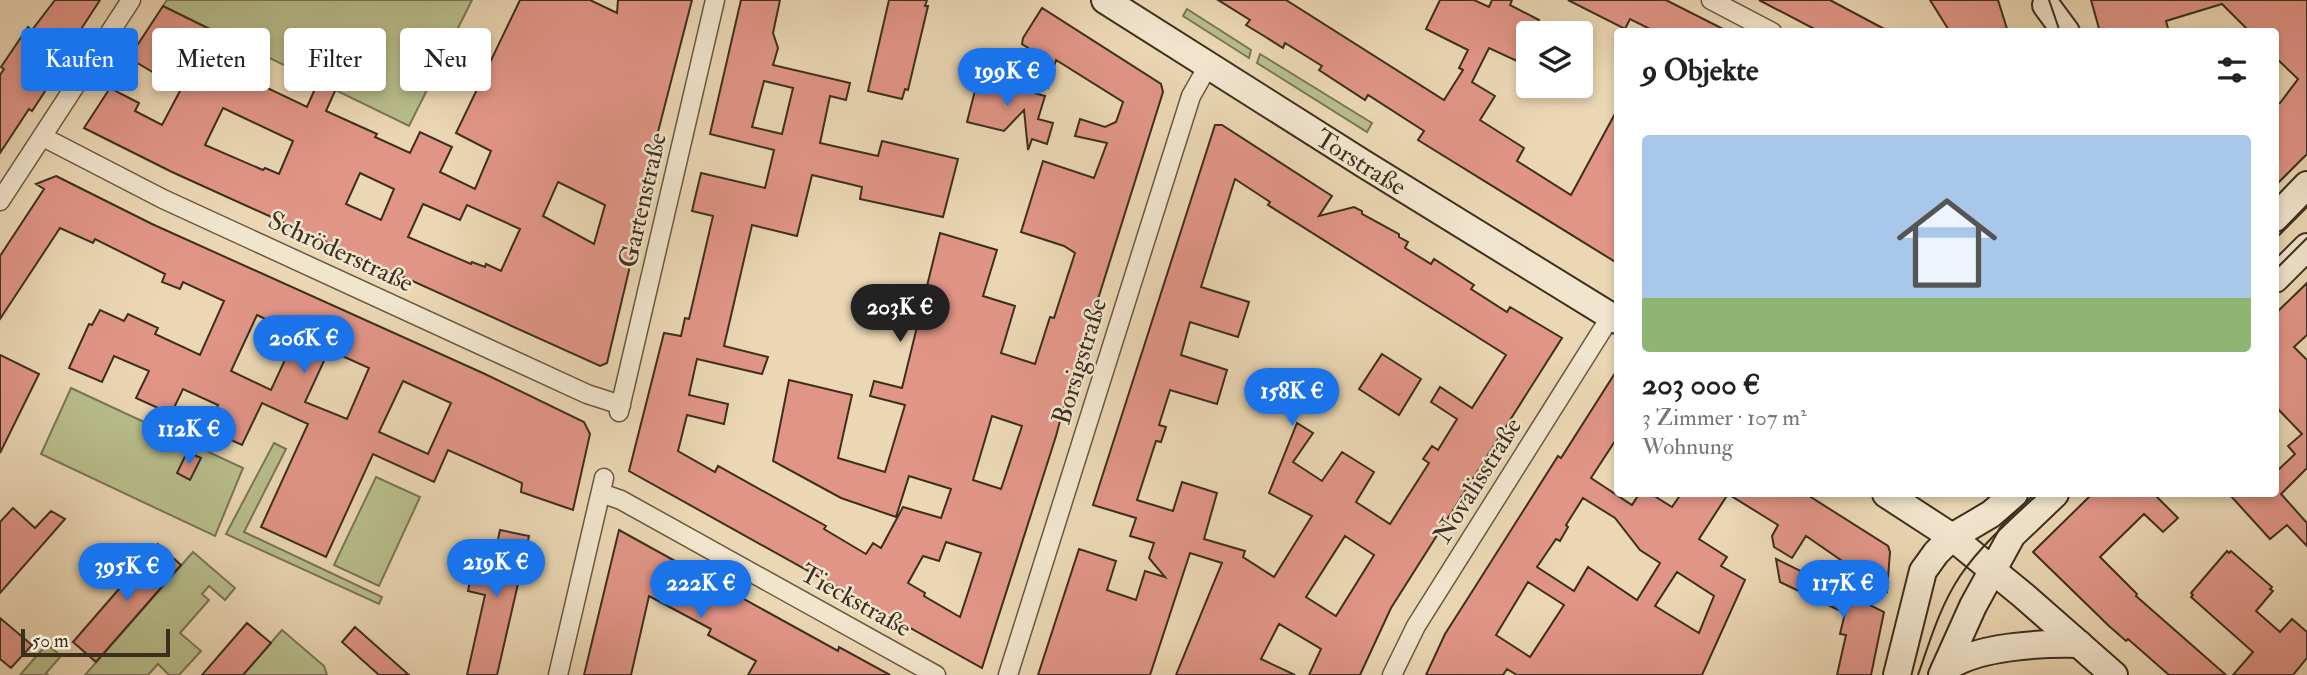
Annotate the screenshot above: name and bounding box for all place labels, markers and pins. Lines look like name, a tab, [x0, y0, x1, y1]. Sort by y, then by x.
pin: 199K €	[950, 48, 1064, 108]
pin: 203K €	[843, 284, 957, 344]
pin: 206K €	[247, 316, 361, 375]
pin: 158K €	[1235, 368, 1349, 428]
pin: 112K €	[132, 406, 246, 466]
pin: 219K €	[439, 540, 553, 599]
pin: 395K €	[70, 544, 184, 603]
pin: 222K €	[644, 560, 758, 620]
pin: 117K €	[1786, 560, 1900, 620]

